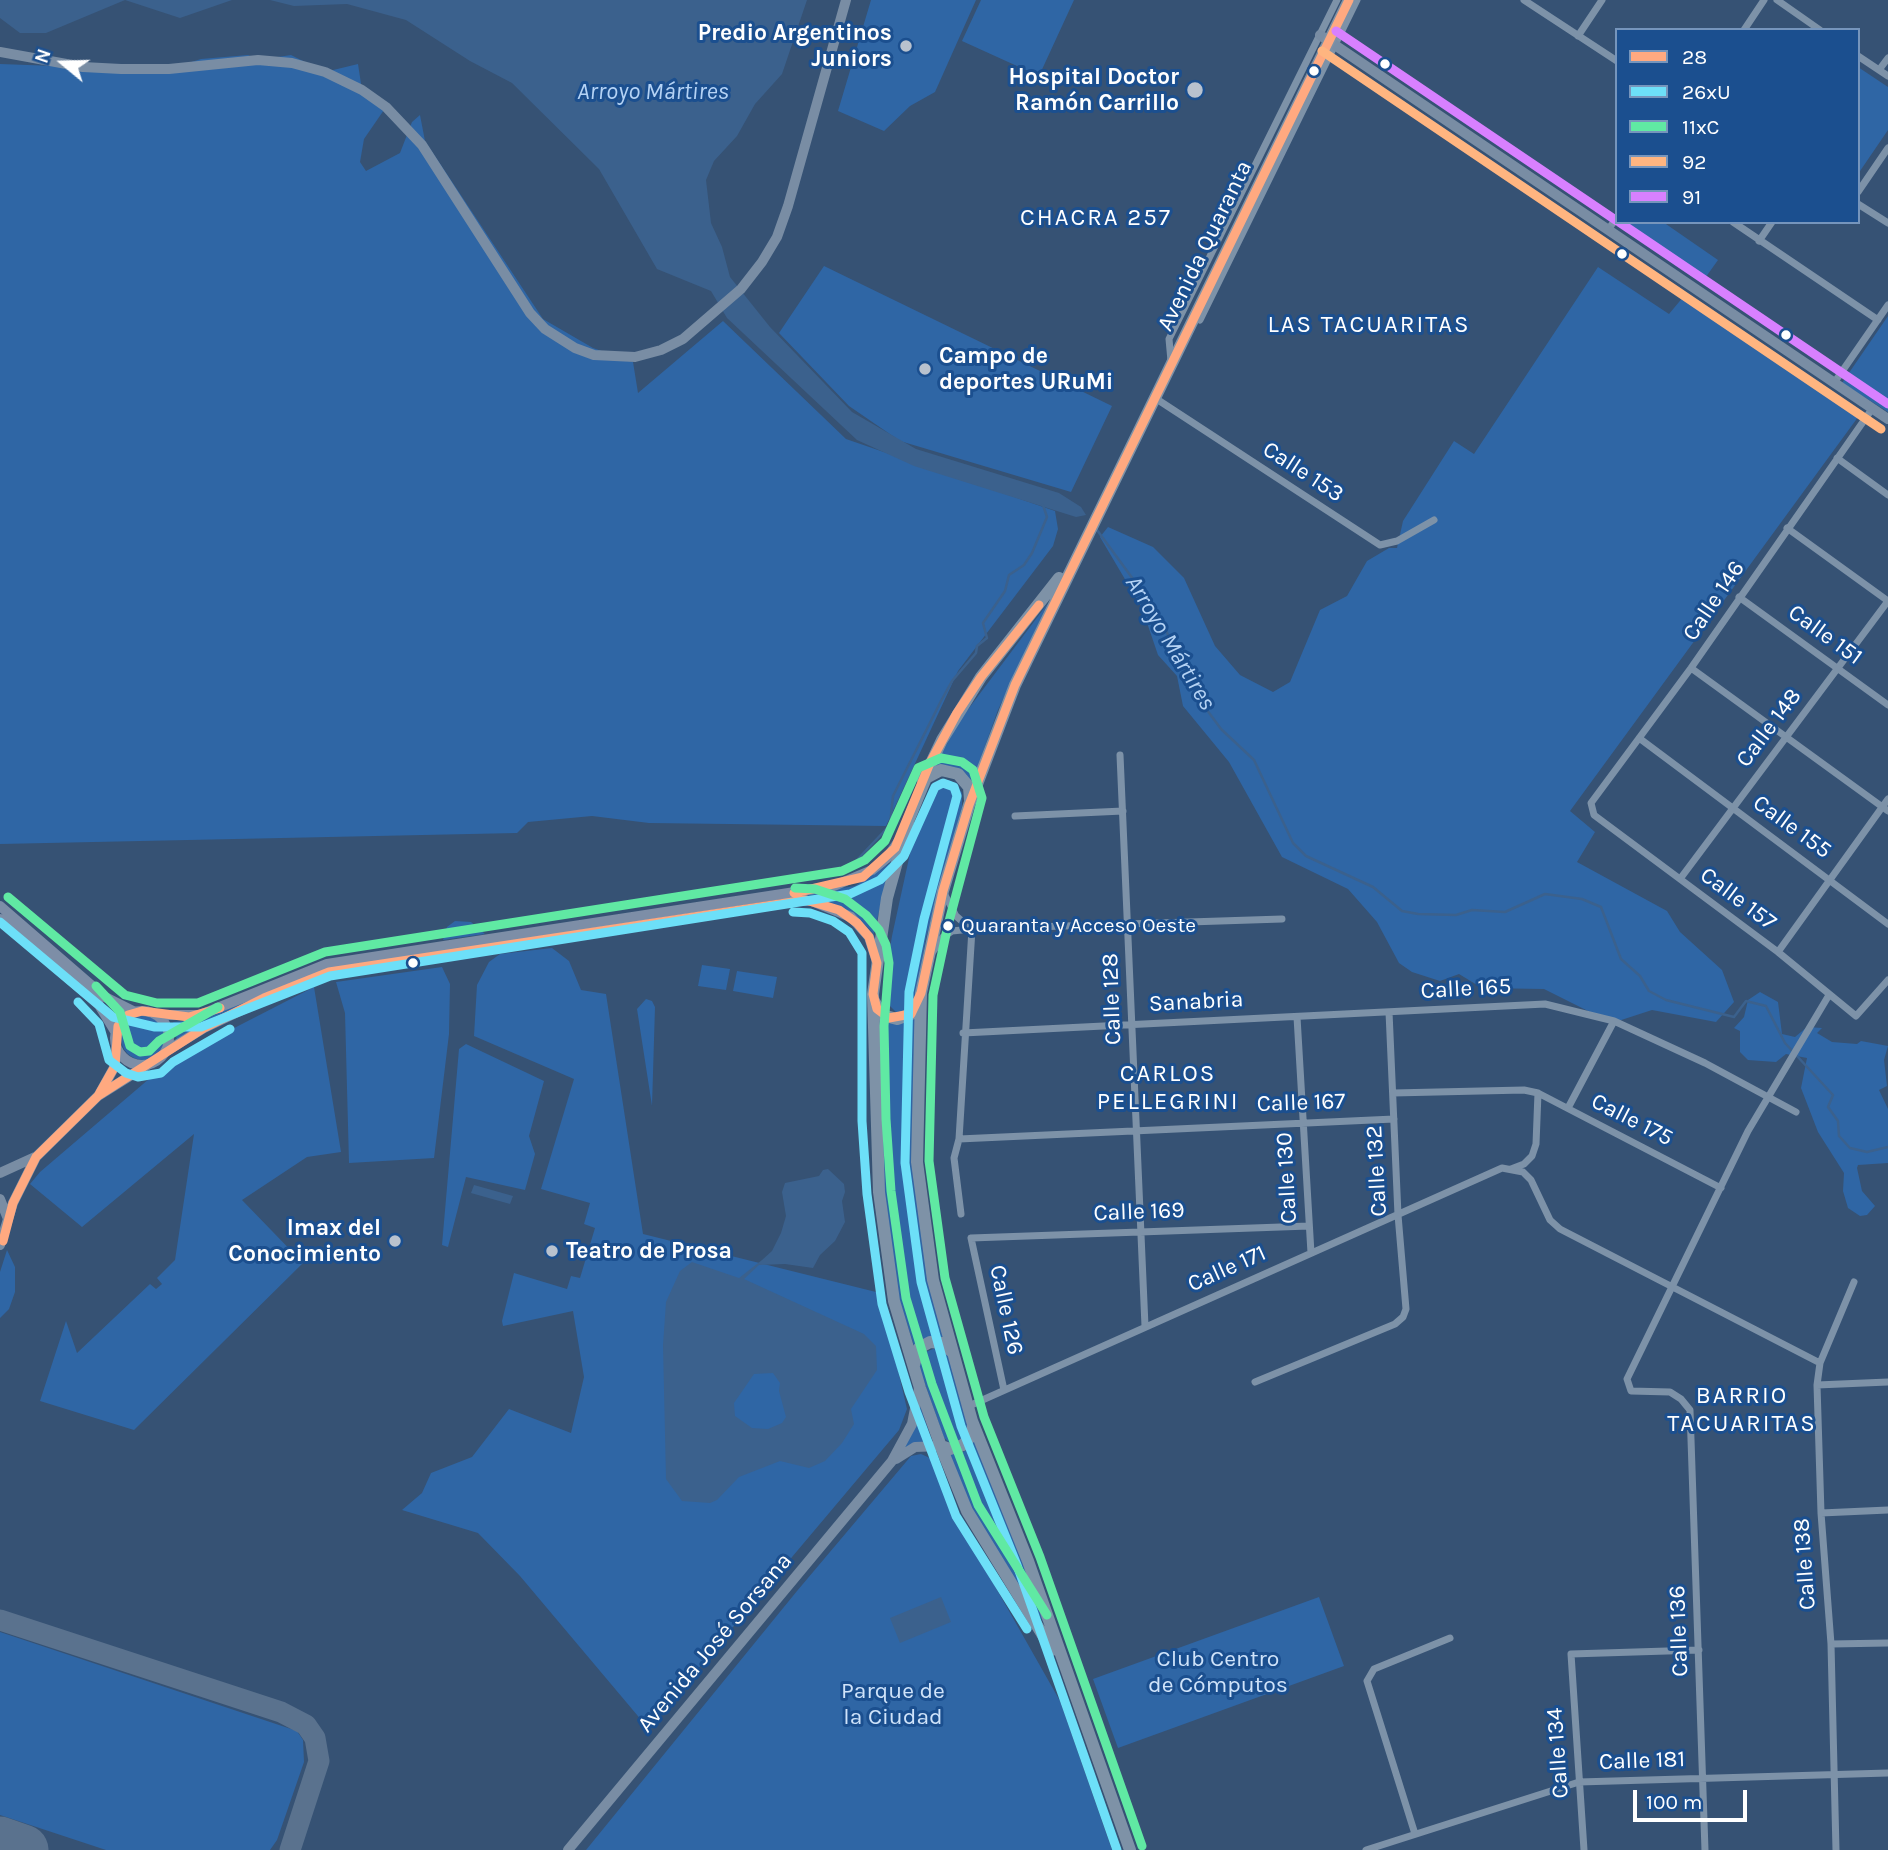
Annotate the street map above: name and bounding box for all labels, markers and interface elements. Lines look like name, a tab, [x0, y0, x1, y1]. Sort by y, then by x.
place label: Predio Argentinos Juniors	[698, 19, 892, 73]
north arrow	[28, 28, 98, 98]
legend	[1615, 28, 1860, 224]
marker: Predio Argentinos Juniors	[898, 38, 914, 54]
text: 28	[1682, 45, 1707, 69]
text: N	[31, 46, 56, 66]
unlabelled marker	[1378, 57, 1392, 71]
place label: Hospital Doctor Ramón Carrillo	[1009, 63, 1179, 117]
unlabelled marker	[1307, 64, 1321, 78]
water label: Arroyo Mártires	[577, 78, 729, 106]
marker: Hospital Doctor Ramón Carrillo	[1185, 80, 1205, 100]
text: 26xU	[1682, 80, 1731, 104]
text: 11xC	[1682, 115, 1720, 139]
text: 92	[1682, 150, 1706, 174]
street label: Avenida Quaranta	[1152, 156, 1258, 336]
text: 91	[1682, 185, 1701, 209]
district label: CHACRA 257	[1021, 204, 1171, 232]
unlabelled marker	[1615, 247, 1629, 261]
district label: LAS TACUARITAS	[1269, 311, 1469, 339]
unlabelled marker	[1779, 328, 1793, 342]
place label: Campo de deportes URuMi	[939, 342, 1113, 396]
marker: Campo de deportes URuMi	[917, 361, 933, 377]
street label: Calle 153	[1257, 436, 1349, 508]
street label: Calle 146	[1677, 556, 1751, 646]
water label: Arroyo Mártires	[1119, 570, 1221, 716]
street label: Calle 151	[1782, 599, 1868, 671]
street label: Calle 148	[1730, 683, 1808, 773]
street label: Calle 155	[1747, 789, 1837, 865]
street label: Calle 157	[1694, 861, 1782, 937]
place label: Quaranta y Acceso Oeste	[961, 913, 1196, 939]
marker: Quaranta y Acceso Oeste	[941, 919, 955, 933]
street label: Calle 128	[1097, 953, 1127, 1045]
unlabelled marker	[406, 956, 420, 970]
street label: Calle 165	[1420, 973, 1512, 1005]
street label: Sanabria	[1148, 986, 1244, 1018]
district label: CARLOS PELLEGRINI	[1098, 1060, 1238, 1116]
street label: Calle 167	[1256, 1088, 1346, 1118]
street label: Calle 175	[1586, 1088, 1678, 1152]
street label: Calle 132	[1361, 1125, 1393, 1217]
street label: Calle 130	[1271, 1131, 1303, 1225]
street label: Calle 169	[1093, 1197, 1185, 1227]
place label: Imax del Conocimiento	[228, 1214, 381, 1268]
marker: Imax del Conocimiento	[387, 1233, 403, 1249]
place label: Teatro de Prosa	[566, 1237, 732, 1265]
street label: Calle 171	[1184, 1240, 1270, 1298]
marker: Teatro de Prosa	[544, 1243, 560, 1259]
street label: Calle 126	[983, 1263, 1029, 1357]
district label: BARRIO TACUARITAS	[1668, 1382, 1816, 1438]
street label: Calle 138	[1788, 1517, 1822, 1611]
street label: Avenida José Sorsana	[632, 1548, 798, 1738]
street label: Calle 136	[1664, 1585, 1694, 1677]
park label: Club Centro de Cómputos	[1148, 1645, 1288, 1699]
park label: Parque de la Ciudad	[841, 1677, 945, 1731]
street label: Calle 134	[1541, 1707, 1575, 1799]
street label: Calle 181	[1598, 1746, 1686, 1776]
scale bar	[1636, 1776, 1750, 1820]
text: 100 m	[1646, 1790, 1703, 1814]

